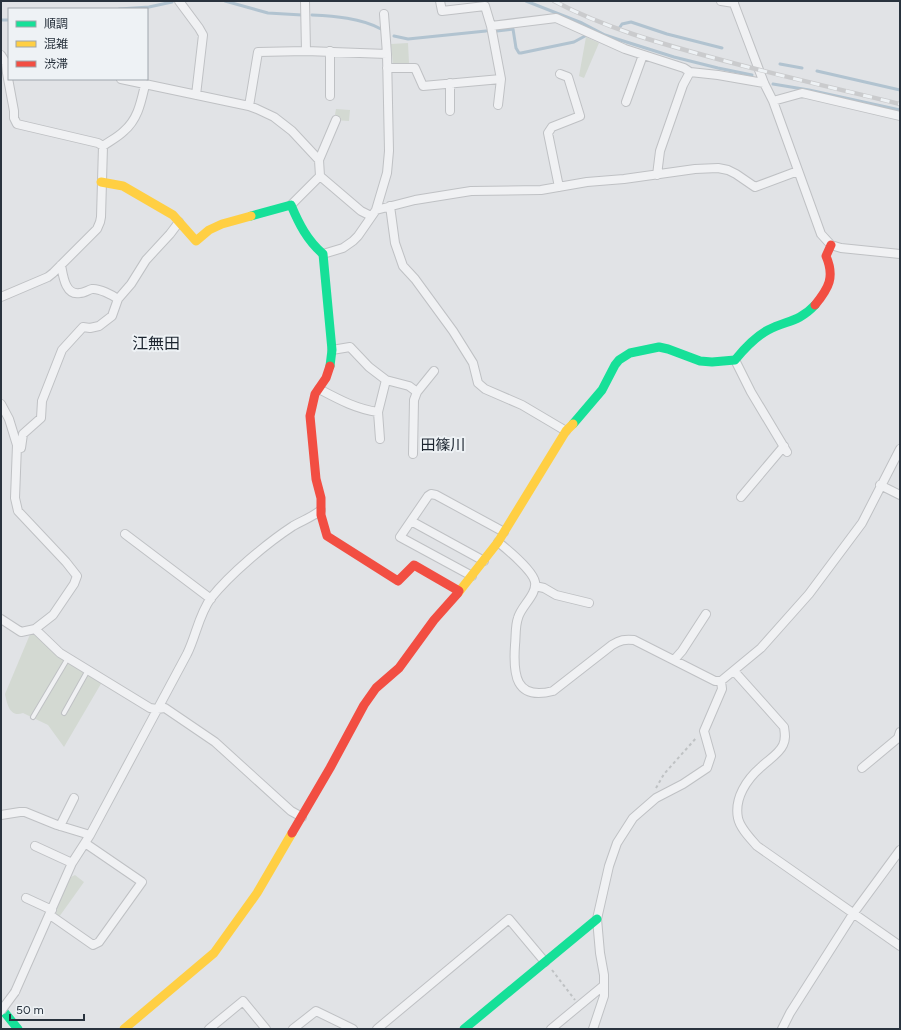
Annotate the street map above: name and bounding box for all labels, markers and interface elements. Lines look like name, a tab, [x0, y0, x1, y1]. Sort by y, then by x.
legend	[8, 8, 148, 80]
text: 順調	[44, 17, 68, 31]
text: 混雑	[44, 37, 68, 51]
text: 渋滞	[44, 57, 68, 71]
district label: 江無田	[132, 334, 180, 353]
district label: 田篠川	[420, 436, 466, 454]
scale bar	[10, 996, 84, 1022]
text: 50 m	[16, 1003, 44, 1017]

